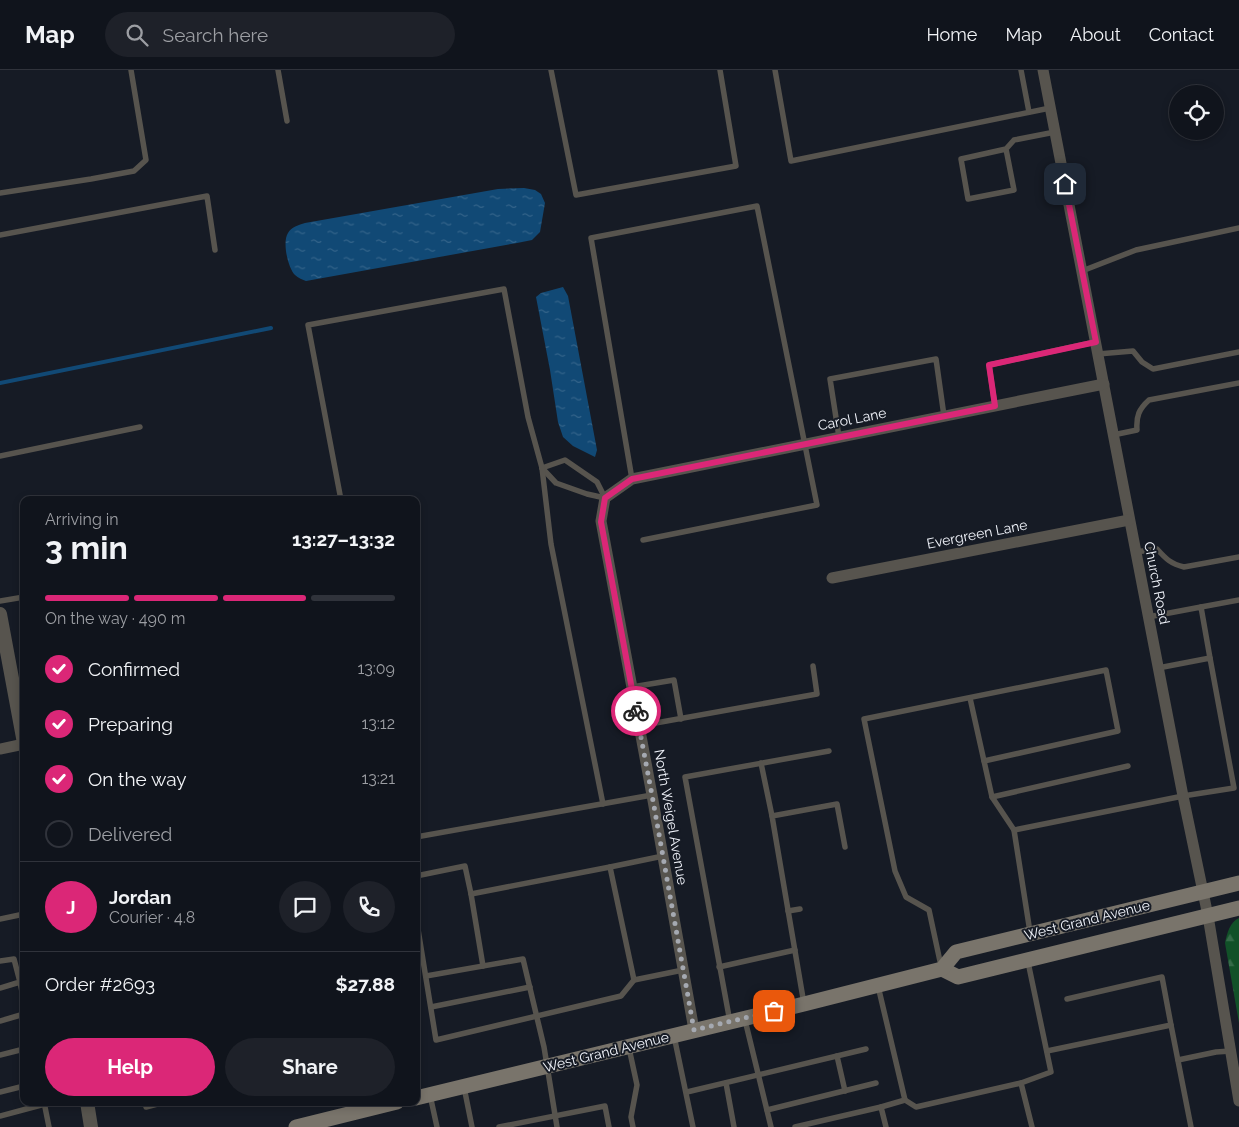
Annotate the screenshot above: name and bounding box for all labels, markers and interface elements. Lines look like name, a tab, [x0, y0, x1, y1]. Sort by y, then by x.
search box	[105, 12, 455, 57]
text: Map	[25, 20, 75, 49]
icon: search	[123, 21, 151, 49]
text: Search here	[163, 24, 268, 46]
text: Home	[926, 24, 977, 45]
text: Map	[1005, 24, 1042, 45]
text: About	[1070, 24, 1121, 45]
text: Contact	[1149, 24, 1214, 45]
map controls	[1169, 85, 1224, 140]
button: locate	[1169, 85, 1224, 140]
pin	[1044, 163, 1086, 205]
icon: home	[1051, 170, 1079, 198]
street label: Carol Lane	[816, 405, 888, 433]
text: Arriving in	[45, 510, 119, 529]
street label: Evergreen Lane	[925, 516, 1029, 552]
text: 13:27–13:32	[292, 528, 395, 550]
text: 3 min	[45, 529, 128, 566]
street label: Church Road	[1141, 540, 1173, 626]
text: On the way · 490 m	[45, 609, 185, 628]
icon: check	[45, 655, 73, 683]
text: Confirmed	[88, 658, 180, 680]
text: 13:09	[357, 659, 395, 678]
courier	[611, 686, 661, 736]
icon: bike	[622, 697, 650, 725]
icon: check	[45, 710, 73, 738]
text: Preparing	[88, 713, 173, 735]
text: 13:12	[361, 714, 395, 733]
street label: North Weigel Avenue	[651, 748, 691, 886]
icon: check	[45, 765, 73, 793]
text: On the way	[88, 768, 187, 790]
text: 13:21	[361, 769, 395, 788]
text: Delivered	[88, 823, 172, 845]
button: chat	[279, 881, 331, 933]
button: phone	[343, 881, 395, 933]
text: Jordan	[109, 886, 172, 908]
text: J	[66, 896, 76, 918]
street label: West Grand Avenue	[1023, 897, 1151, 943]
text: Courier · 4.8	[109, 908, 195, 927]
text: Order #2693	[45, 973, 155, 995]
text: $27.88	[335, 973, 395, 995]
pin	[753, 990, 795, 1032]
icon: bag	[760, 997, 788, 1025]
street label: West Grand Avenue	[542, 1029, 670, 1075]
button: Help	[45, 1038, 215, 1096]
button: Share	[225, 1038, 395, 1096]

